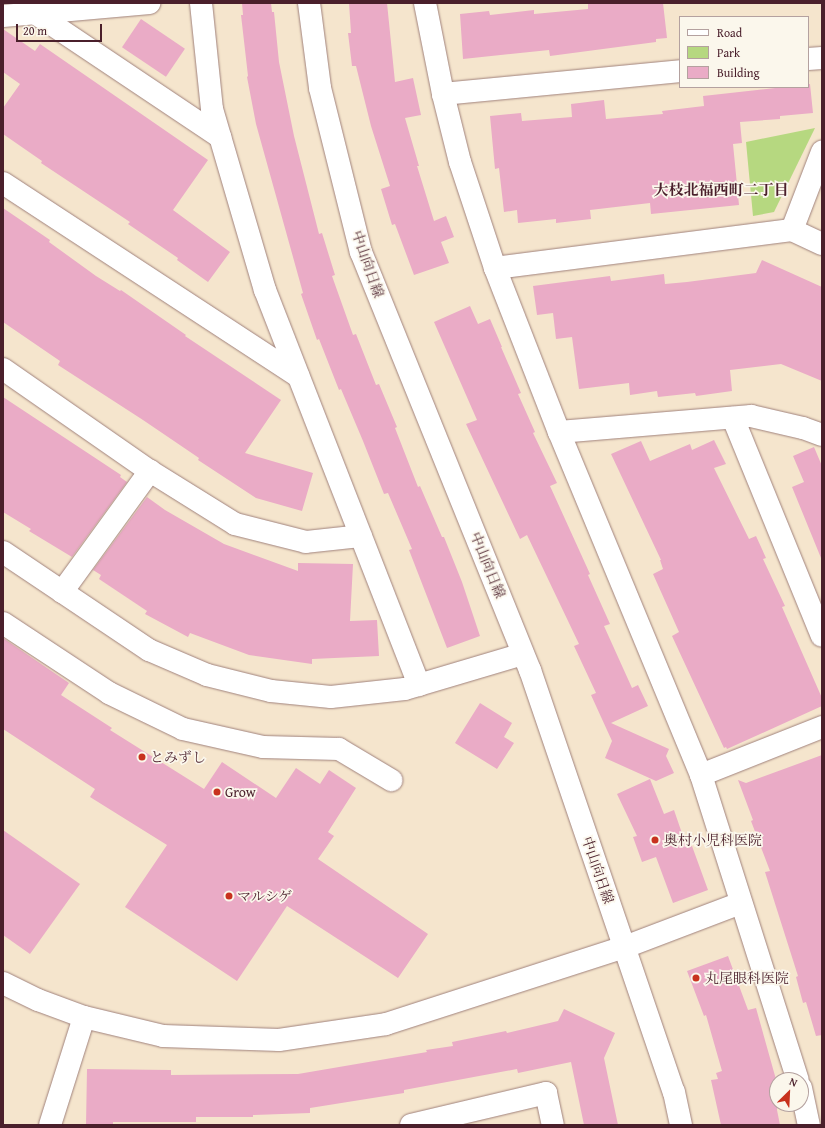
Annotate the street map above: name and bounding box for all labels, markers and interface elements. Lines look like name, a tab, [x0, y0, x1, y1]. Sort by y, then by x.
scale bar	[18, 16, 104, 42]
legend	[679, 16, 809, 88]
text: 20 m	[23, 22, 47, 39]
text: Road	[717, 24, 742, 41]
text: Park	[717, 44, 740, 61]
text: Building	[717, 64, 760, 81]
district label: 大枝北福西町二丁目	[654, 181, 788, 199]
street label: 中山向日線	[349, 228, 387, 300]
street label: 中山向日線	[467, 529, 509, 601]
place label: とみずし	[150, 749, 206, 765]
marker: とみずし	[137, 752, 147, 762]
place label: Grow	[225, 784, 256, 800]
marker: Grow	[212, 787, 222, 797]
place label: 奥村小児科医院	[664, 832, 762, 848]
street label: 中山向日線	[579, 834, 617, 906]
marker: 奥村小児科医院	[649, 834, 661, 846]
place label: マルシゲ	[237, 888, 293, 904]
marker: マルシゲ	[224, 891, 234, 901]
place label: 丸尾眼科医院	[705, 970, 789, 986]
marker: 丸尾眼科医院	[690, 972, 702, 984]
north arrow	[769, 1072, 809, 1112]
text: N	[787, 1073, 800, 1091]

